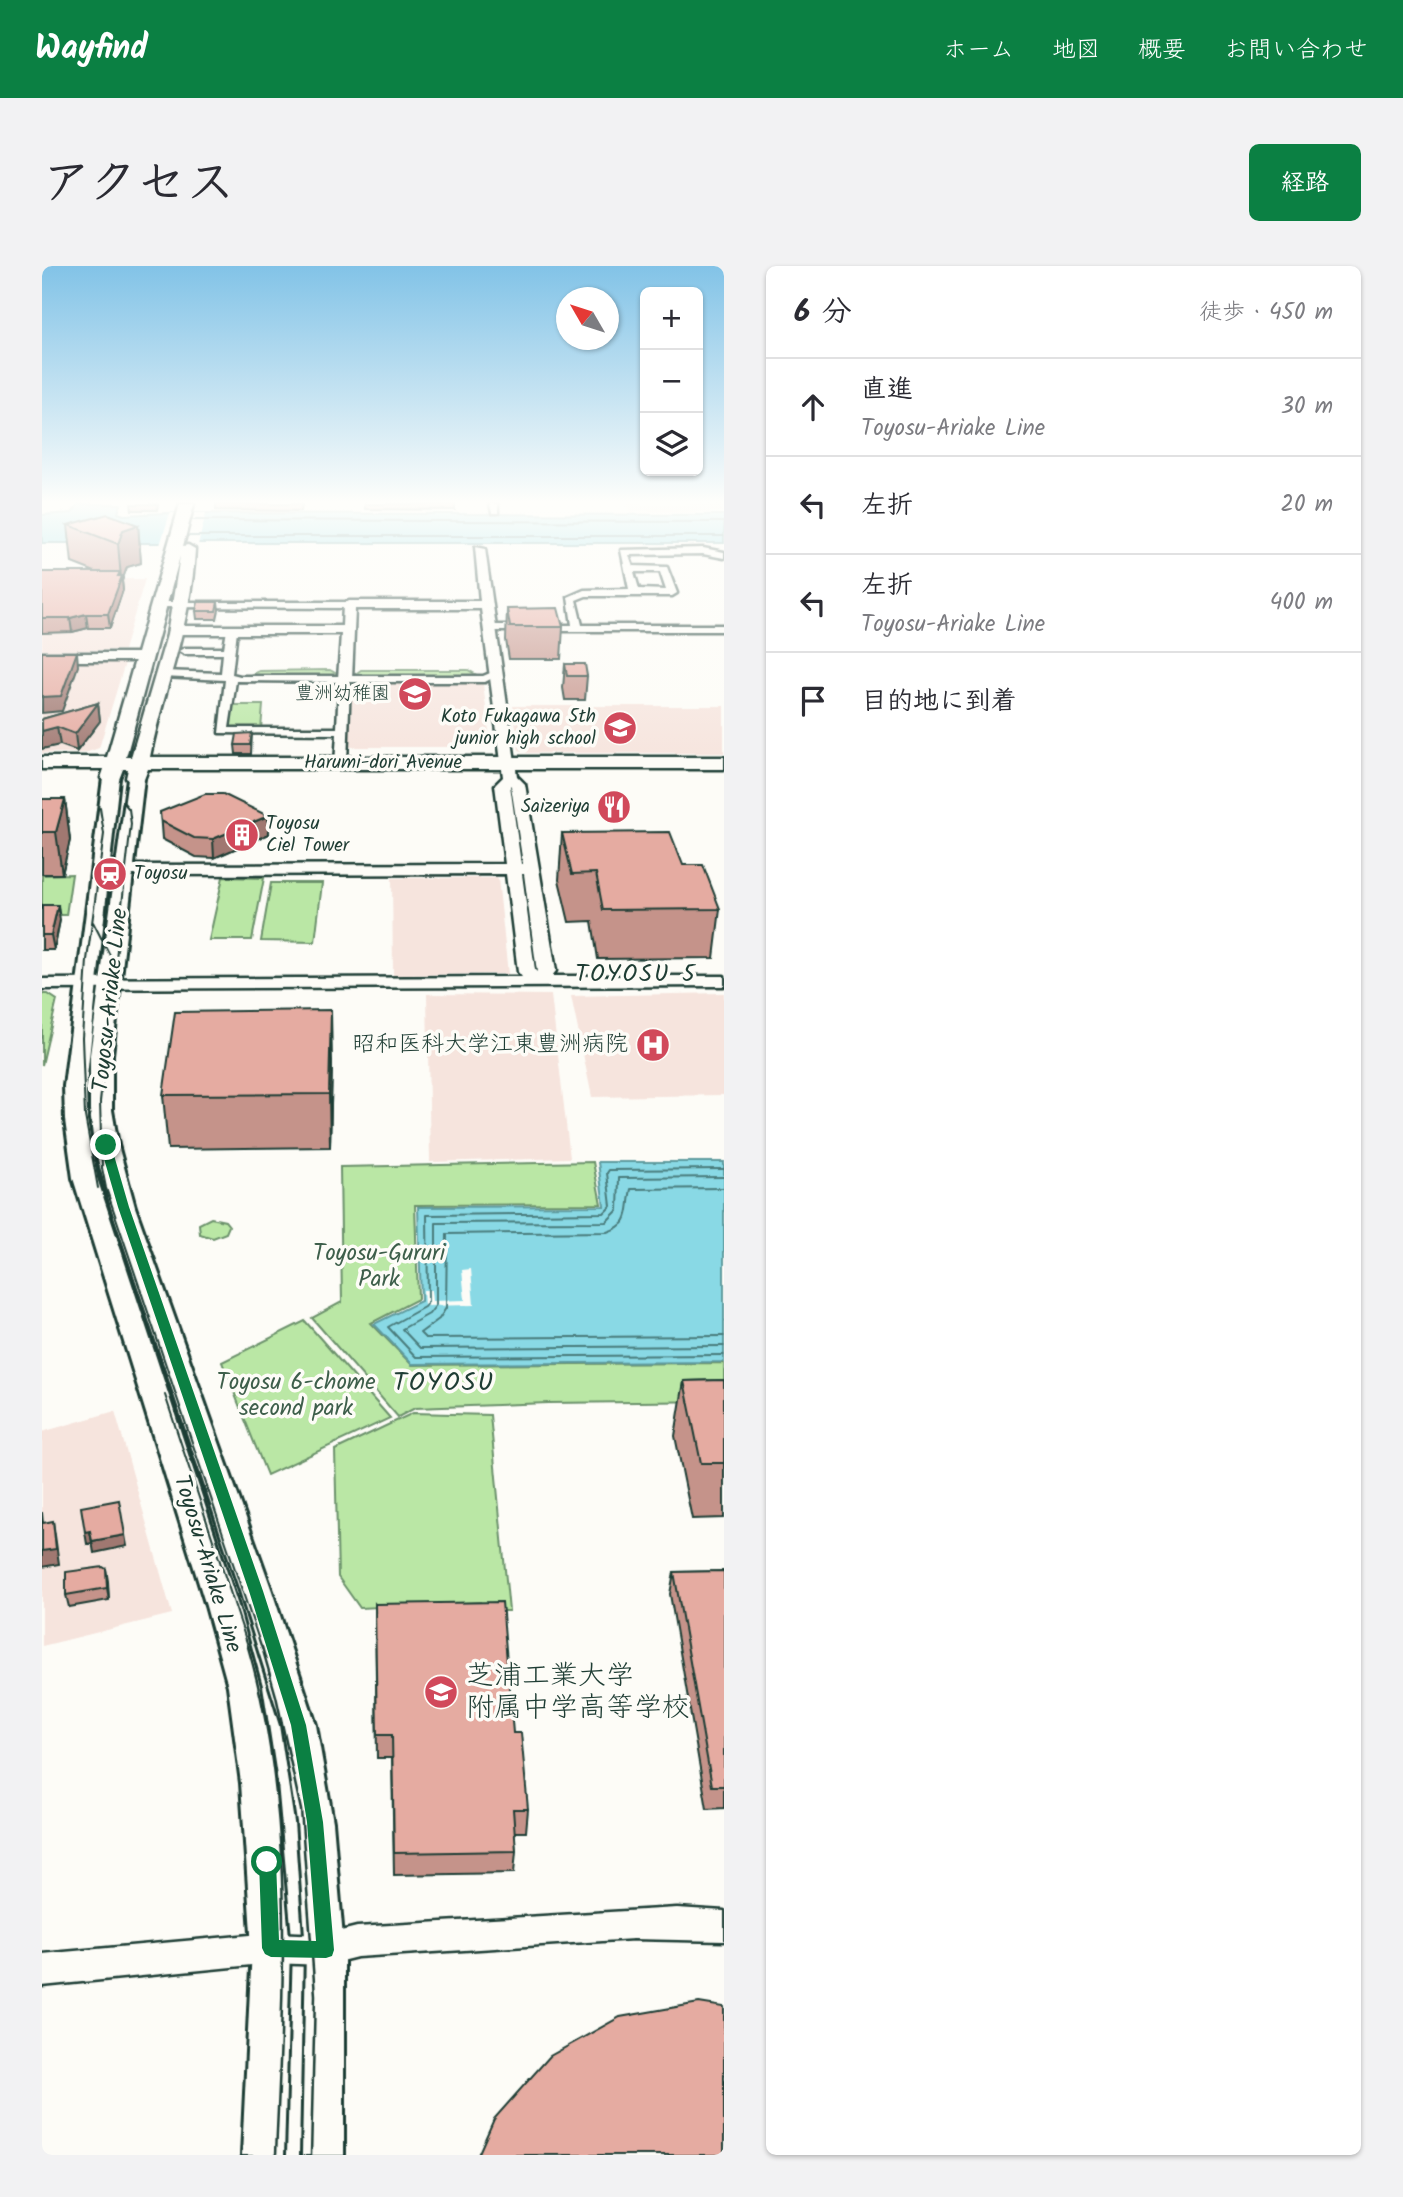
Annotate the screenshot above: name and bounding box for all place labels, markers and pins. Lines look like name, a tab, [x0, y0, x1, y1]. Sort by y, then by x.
school or university icon: 豊洲幼稚園	[396, 675, 434, 713]
place label: 豊洲幼稚園	[295, 679, 390, 709]
place label: Koto Fukagawa 5th junior high school	[441, 702, 596, 754]
school or university icon: Koto Fukagawa 5th junior high school	[601, 709, 639, 747]
restaurant icon: Saizeriya	[595, 788, 633, 826]
place label: Saizeriya	[521, 792, 590, 822]
place label: Toyosu Ciel Tower	[266, 809, 351, 861]
building icon: Toyosu Ciel Tower	[223, 816, 261, 854]
station icon: Toyosu	[91, 855, 129, 893]
place label: Toyosu	[134, 859, 188, 889]
hospital icon: 昭和医科大学江東豊洲病院	[634, 1026, 672, 1064]
place label: 昭和医科大学江東豊洲病院	[352, 1027, 628, 1063]
place label: 芝浦工業大学 附属中学高等学校	[466, 1654, 690, 1731]
school or university icon: 芝浦工業大学 附属中学高等学校	[422, 1673, 460, 1711]

